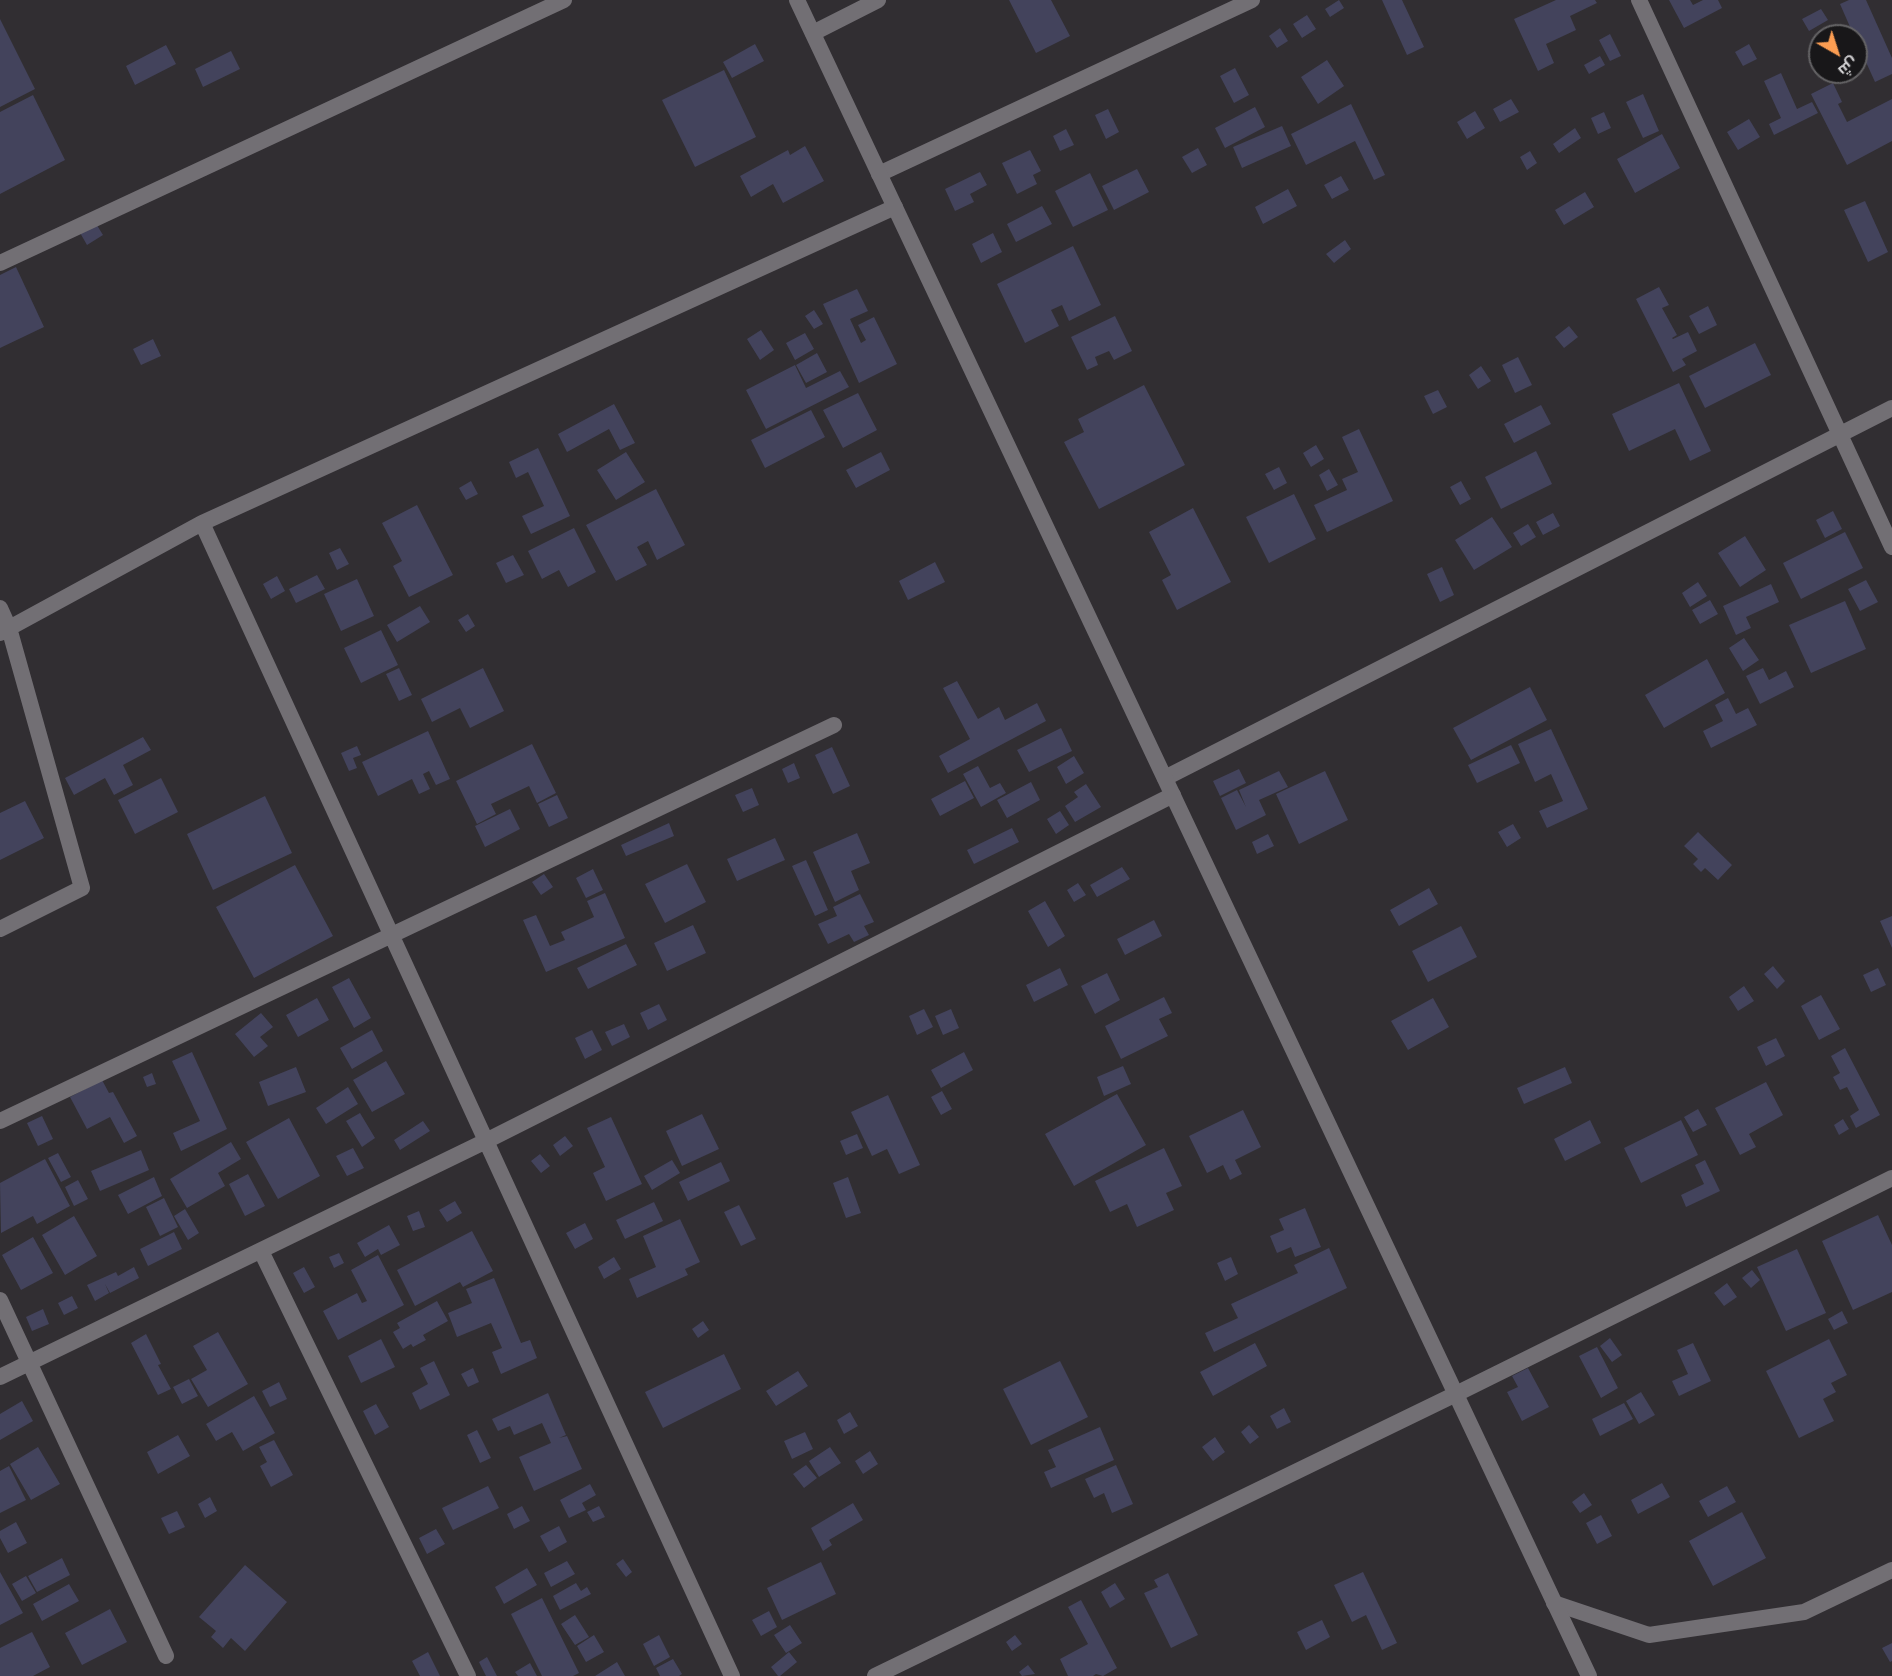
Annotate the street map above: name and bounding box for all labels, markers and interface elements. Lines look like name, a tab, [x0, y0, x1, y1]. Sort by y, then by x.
north arrow	[1808, 24, 1868, 84]
text: ش	[1834, 52, 1863, 81]

